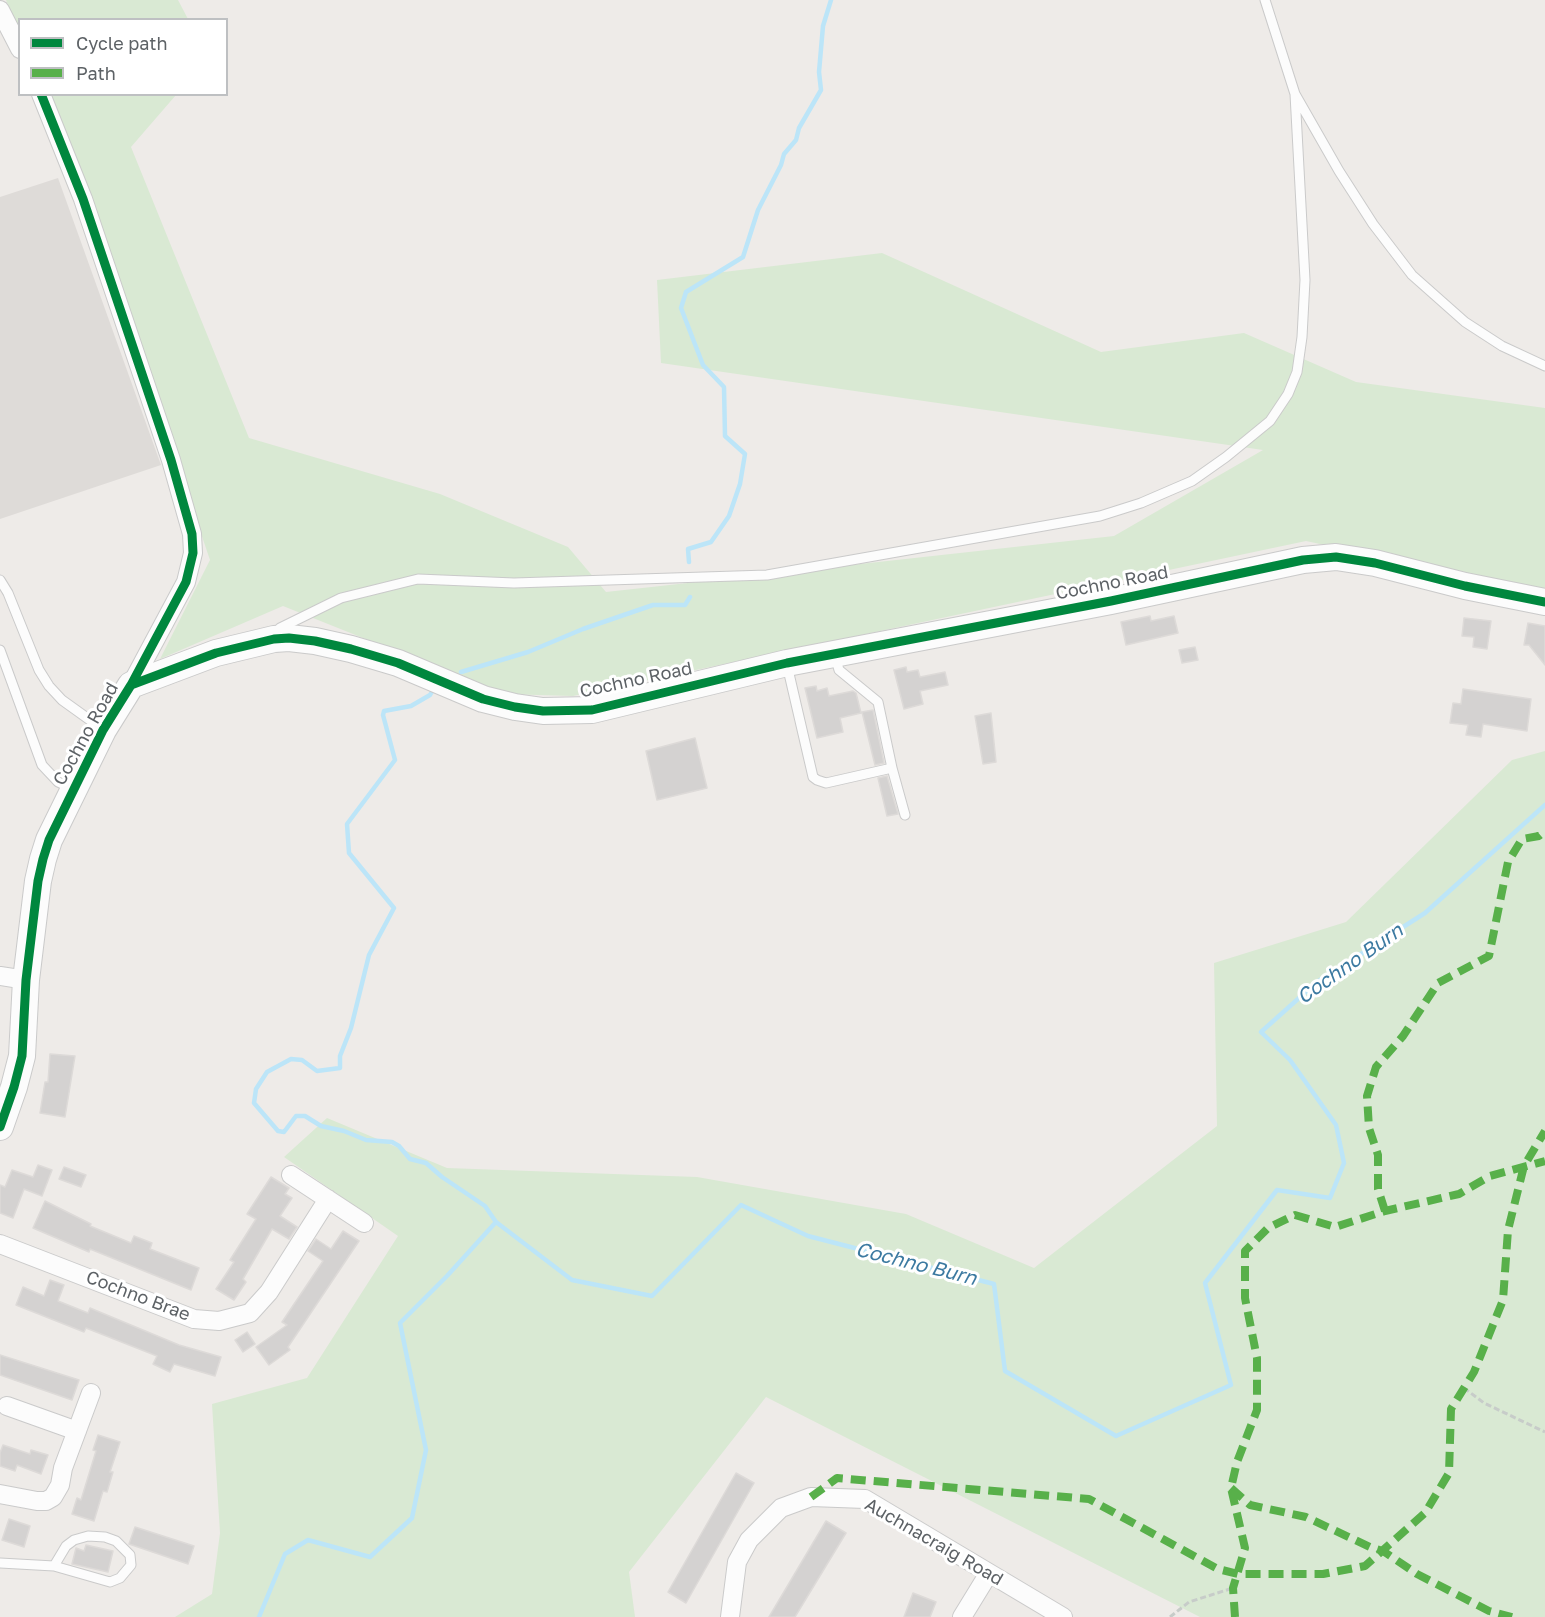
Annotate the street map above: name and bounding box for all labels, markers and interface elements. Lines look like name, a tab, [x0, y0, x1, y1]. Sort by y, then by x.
legend	[18, 18, 228, 96]
text: Cycle path	[76, 32, 168, 54]
text: Path	[76, 62, 116, 84]
street label: Cochno Road	[1054, 561, 1170, 605]
street label: Cochno Road	[578, 658, 694, 702]
street label: Cochno Road	[49, 679, 123, 789]
water label: Cochno Burn	[1292, 919, 1408, 1009]
water label: Cochno Burn	[853, 1237, 979, 1291]
street label: Cochno Brae	[83, 1266, 193, 1326]
street label: Auchnacraig Road	[861, 1494, 1007, 1590]

